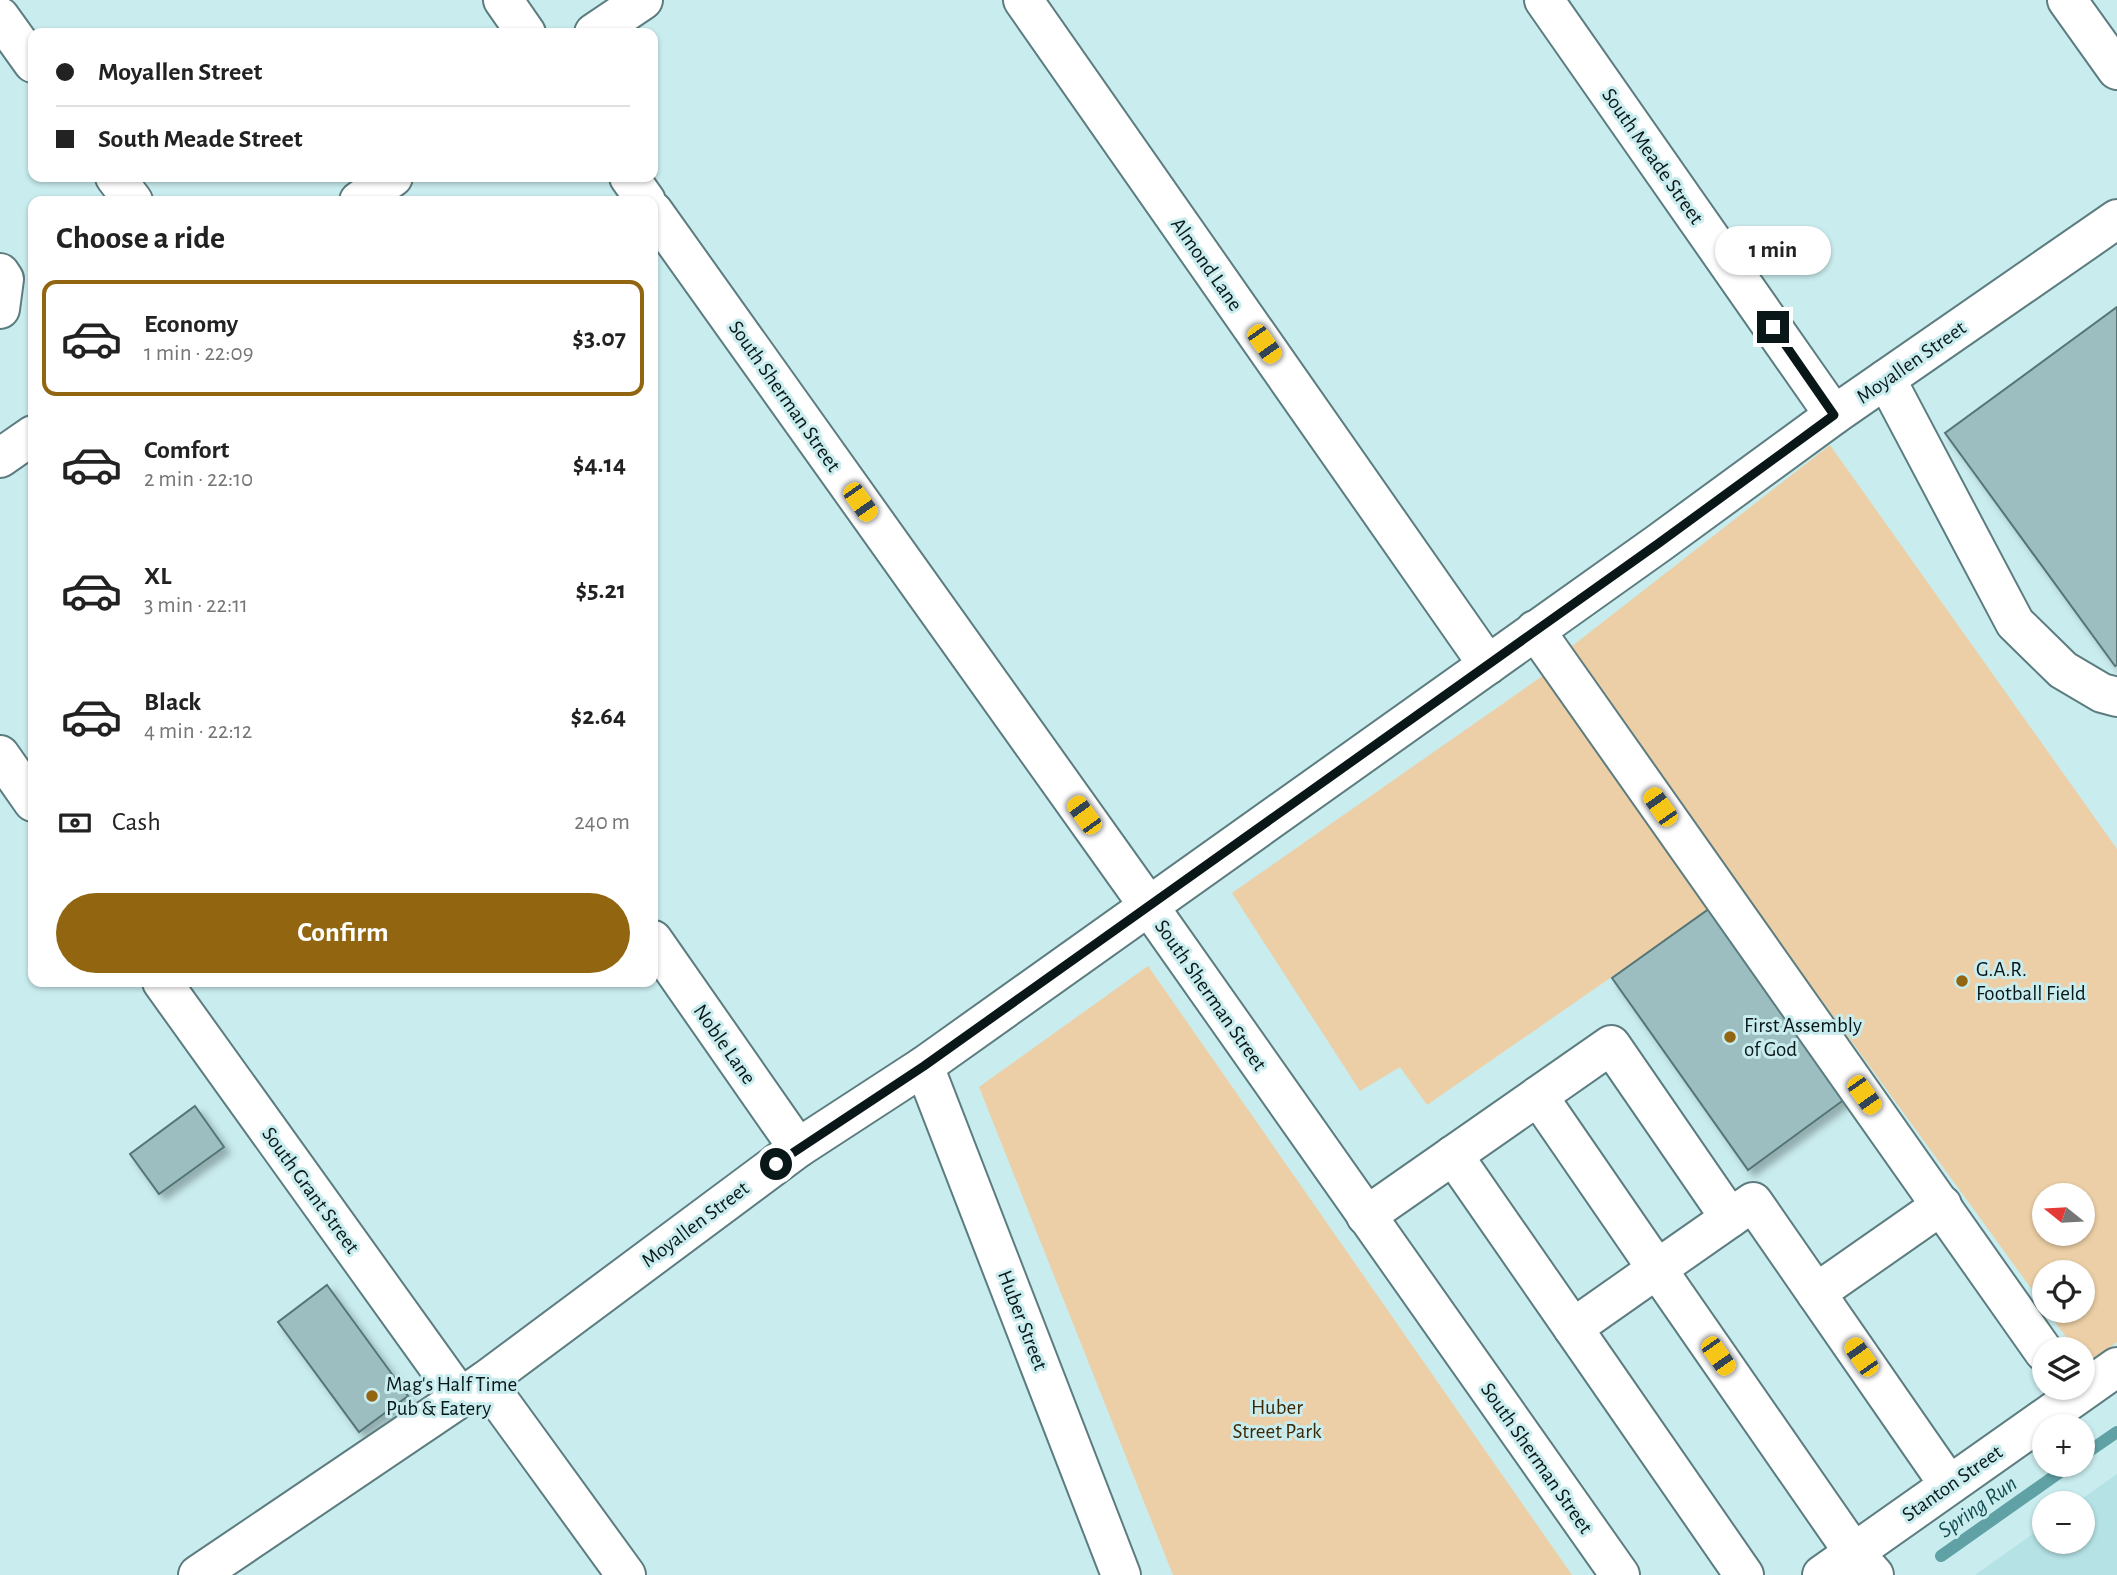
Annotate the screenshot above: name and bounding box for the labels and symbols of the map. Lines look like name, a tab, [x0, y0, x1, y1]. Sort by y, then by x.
street label: South Meade Street	[1598, 84, 1707, 228]
street label: Almond Lane	[1167, 214, 1246, 315]
callout: 1 min	[1715, 226, 1831, 274]
route end	[1757, 311, 1789, 343]
street label: South Sherman Street	[725, 317, 845, 476]
street label: Moyallen Street	[1853, 317, 1970, 408]
car	[1244, 321, 1285, 367]
car	[840, 479, 881, 525]
car	[1640, 784, 1681, 830]
car	[1064, 792, 1105, 838]
street label: South Sherman Street	[1151, 916, 1271, 1075]
place label: G.A.R. Football Field	[1976, 959, 2086, 1004]
marker: G.A.R. Football Field	[1954, 973, 1970, 989]
street label: Noble Lane	[690, 1001, 760, 1088]
place label: First Assembly of God	[1744, 1015, 1862, 1060]
marker: First Assembly of God	[1722, 1029, 1738, 1045]
car	[1844, 1072, 1885, 1118]
street label: South Grant Street	[258, 1123, 363, 1257]
route start	[760, 1148, 792, 1180]
street label: Moyallen Street	[638, 1177, 753, 1271]
north arrow	[2032, 1183, 2095, 1246]
street label: Huber Street	[994, 1267, 1051, 1373]
car	[1698, 1333, 1739, 1379]
car	[1841, 1334, 1882, 1380]
place label: Mag's Half Time Pub & Eatery	[386, 1374, 517, 1419]
street label: South Sherman Street	[1477, 1379, 1597, 1538]
marker: Mag's Half Time Pub & Eatery	[364, 1388, 380, 1404]
park label: Huber Street Park	[1232, 1397, 1322, 1442]
street label: Stanton Street	[1898, 1441, 2007, 1526]
water label: Spring Run	[1934, 1472, 2022, 1543]

